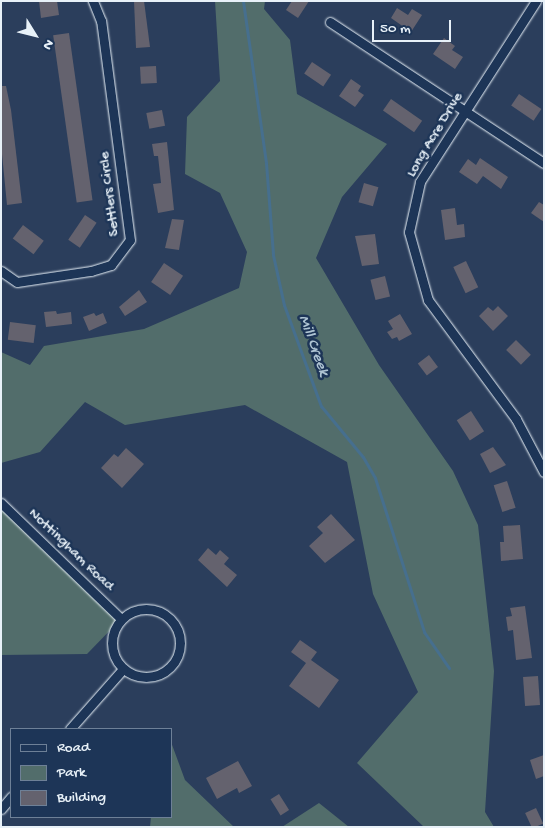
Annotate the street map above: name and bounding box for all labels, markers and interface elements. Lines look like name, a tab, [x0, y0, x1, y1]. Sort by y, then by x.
north arrow	[10, 10, 60, 60]
scale bar	[375, 10, 454, 42]
text: 50 m	[380, 20, 411, 38]
text: N	[38, 35, 57, 53]
street label: Long Acre Drive	[403, 89, 467, 181]
street label: Settlers Circle	[96, 151, 124, 237]
water label: Mill Creek	[292, 313, 332, 379]
street label: Nottingham Road	[24, 505, 118, 595]
legend	[10, 728, 172, 818]
text: Road	[57, 739, 90, 757]
text: Park	[57, 764, 86, 782]
text: Building	[57, 789, 106, 807]

